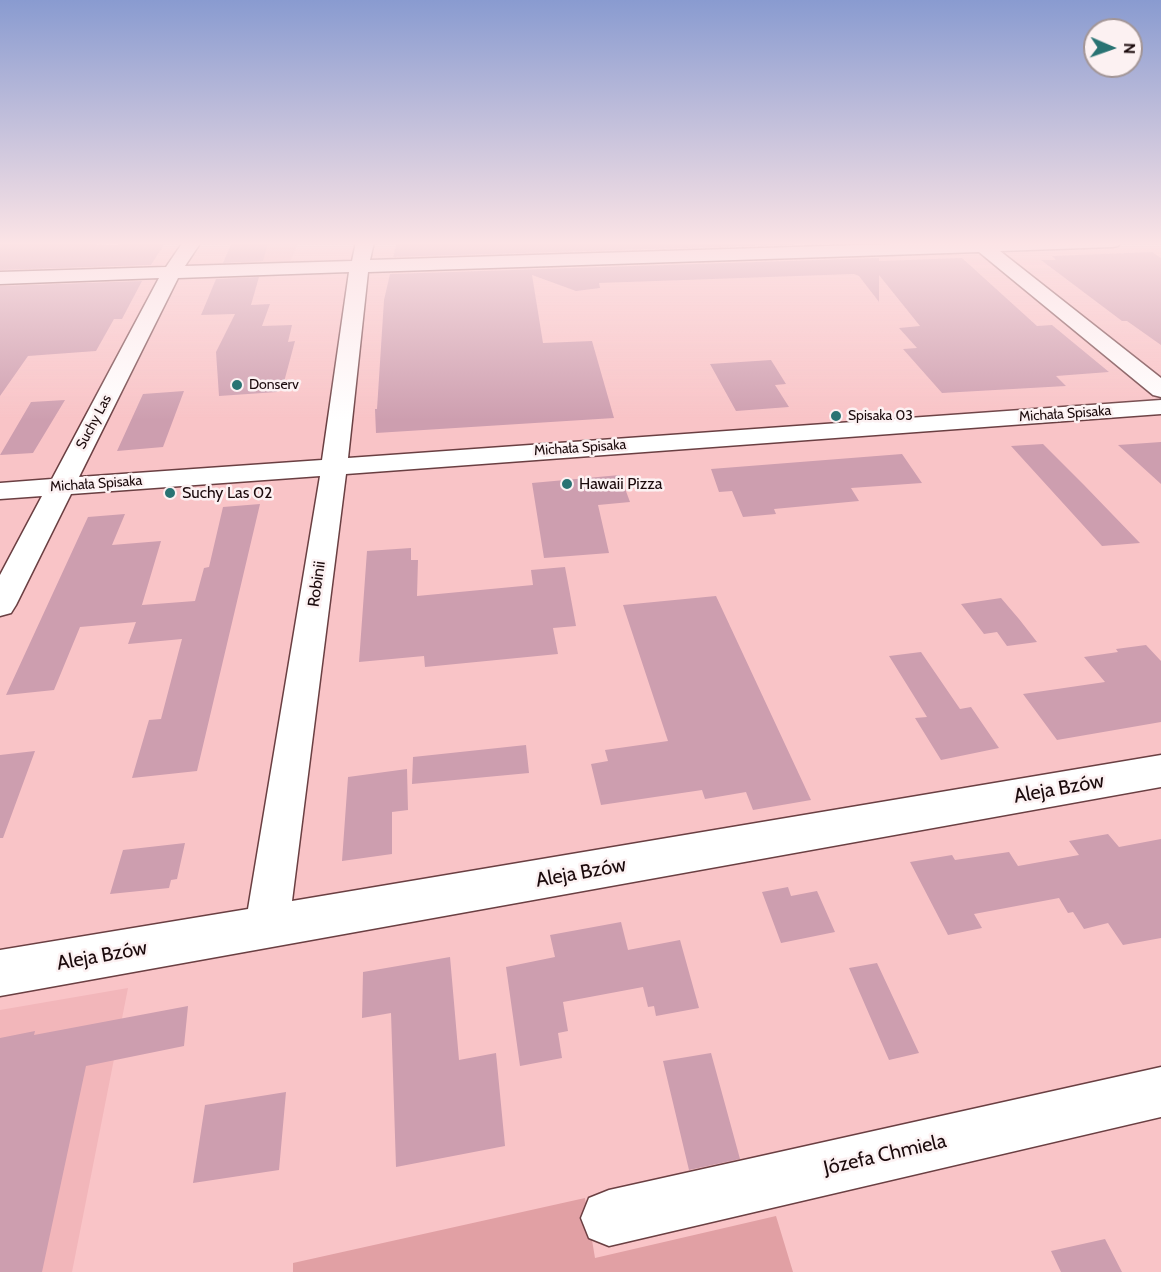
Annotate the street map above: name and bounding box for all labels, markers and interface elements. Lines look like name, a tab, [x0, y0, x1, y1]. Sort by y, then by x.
north arrow	[1083, 18, 1143, 78]
text: N	[1120, 43, 1139, 55]
place label: Donserv	[249, 377, 299, 393]
marker: Donserv	[230, 378, 244, 392]
street label: Suchy Las	[73, 392, 115, 452]
street label: Michała Spisaka	[1018, 402, 1112, 426]
place label: Spisaka 03	[848, 408, 913, 424]
marker: Spisaka 03	[829, 409, 843, 423]
street label: Michała Spisaka	[533, 436, 627, 460]
street label: Michała Spisaka	[49, 472, 143, 496]
place label: Hawaii Pizza	[579, 474, 662, 494]
marker: Hawaii Pizza	[560, 477, 574, 491]
place label: Suchy Las 02	[182, 483, 272, 503]
marker: Suchy Las 02	[163, 486, 177, 500]
street label: Robinii	[304, 560, 330, 608]
street label: Aleja Bzów	[1012, 769, 1106, 809]
street label: Aleja Bzów	[534, 853, 628, 893]
street label: Aleja Bzów	[55, 936, 149, 976]
street label: Józefa Chmiela	[821, 1129, 949, 1181]

